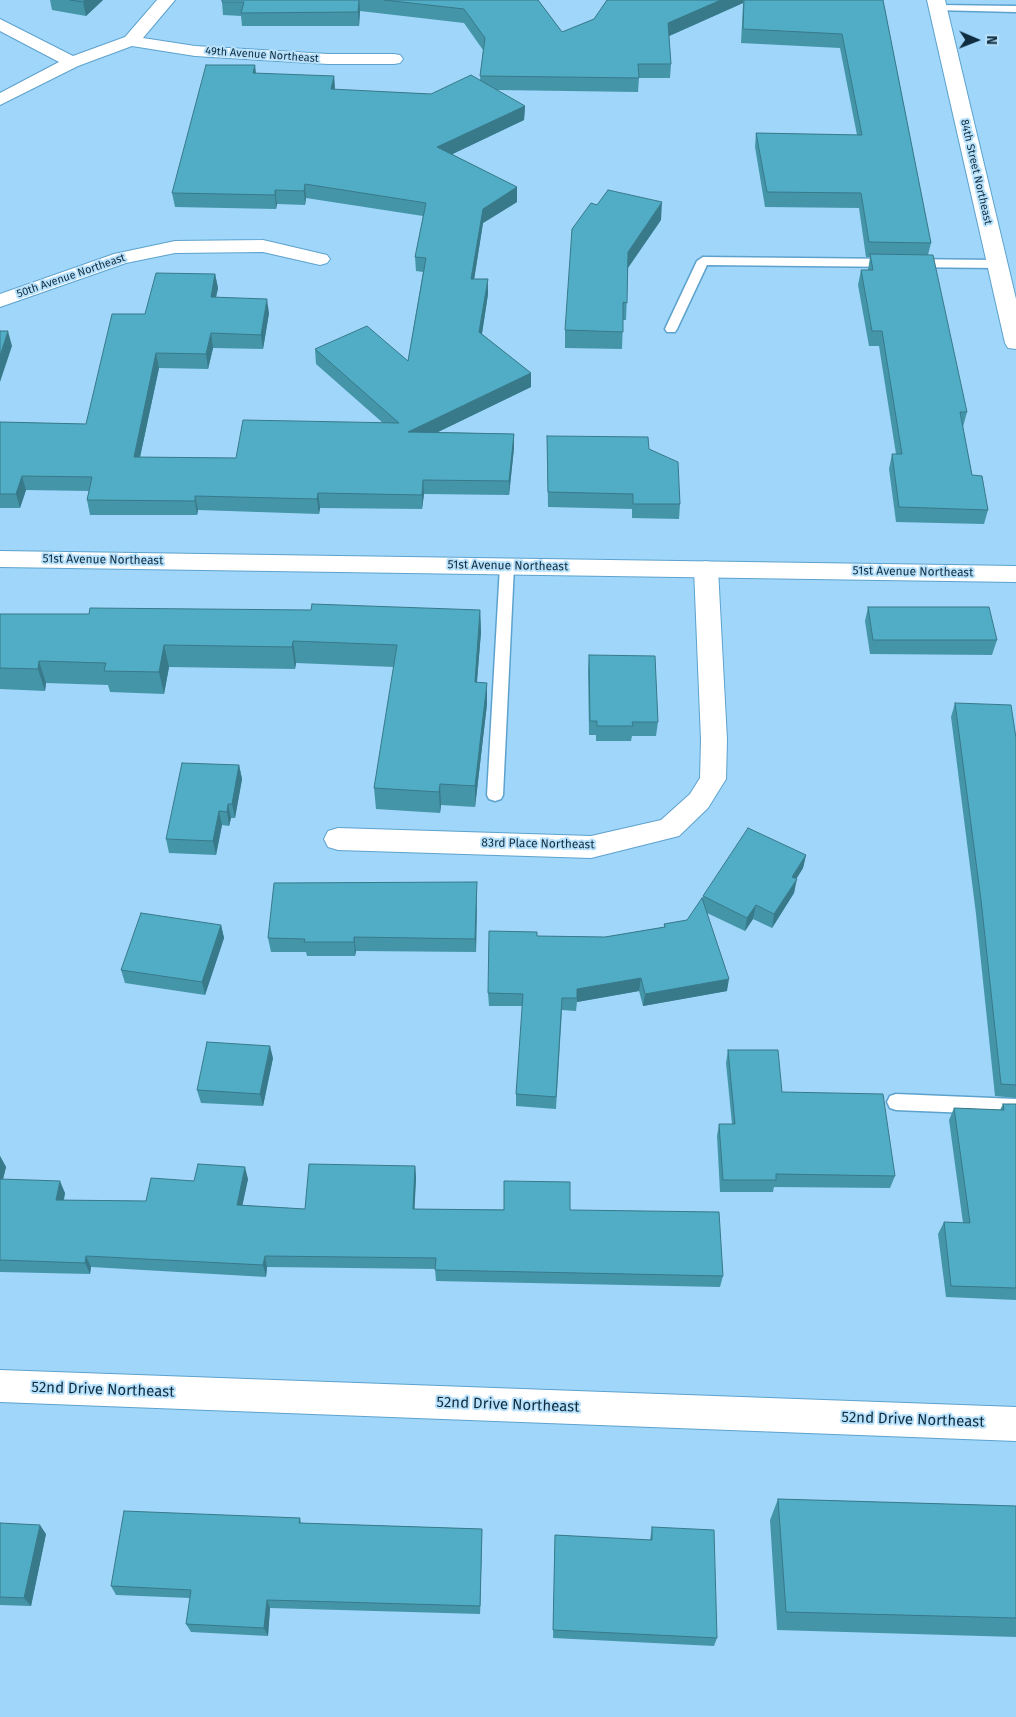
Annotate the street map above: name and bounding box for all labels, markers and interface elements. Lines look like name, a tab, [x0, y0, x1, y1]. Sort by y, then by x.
north arrow	[951, 15, 1001, 65]
text: N	[983, 35, 1000, 45]
street label: 49th Avenue Northeast	[205, 44, 319, 66]
street label: 84th Street Northeast	[957, 118, 995, 226]
street label: 50th Avenue Northeast	[15, 251, 127, 301]
street label: 51st Avenue Northeast	[43, 552, 163, 568]
street label: 51st Avenue Northeast	[448, 558, 568, 574]
street label: 51st Avenue Northeast	[853, 564, 973, 580]
street label: 83rd Place Northeast	[481, 836, 595, 852]
street label: 52nd Drive Northeast	[31, 1379, 175, 1401]
street label: 52nd Drive Northeast	[436, 1394, 580, 1416]
street label: 52nd Drive Northeast	[841, 1409, 985, 1431]

